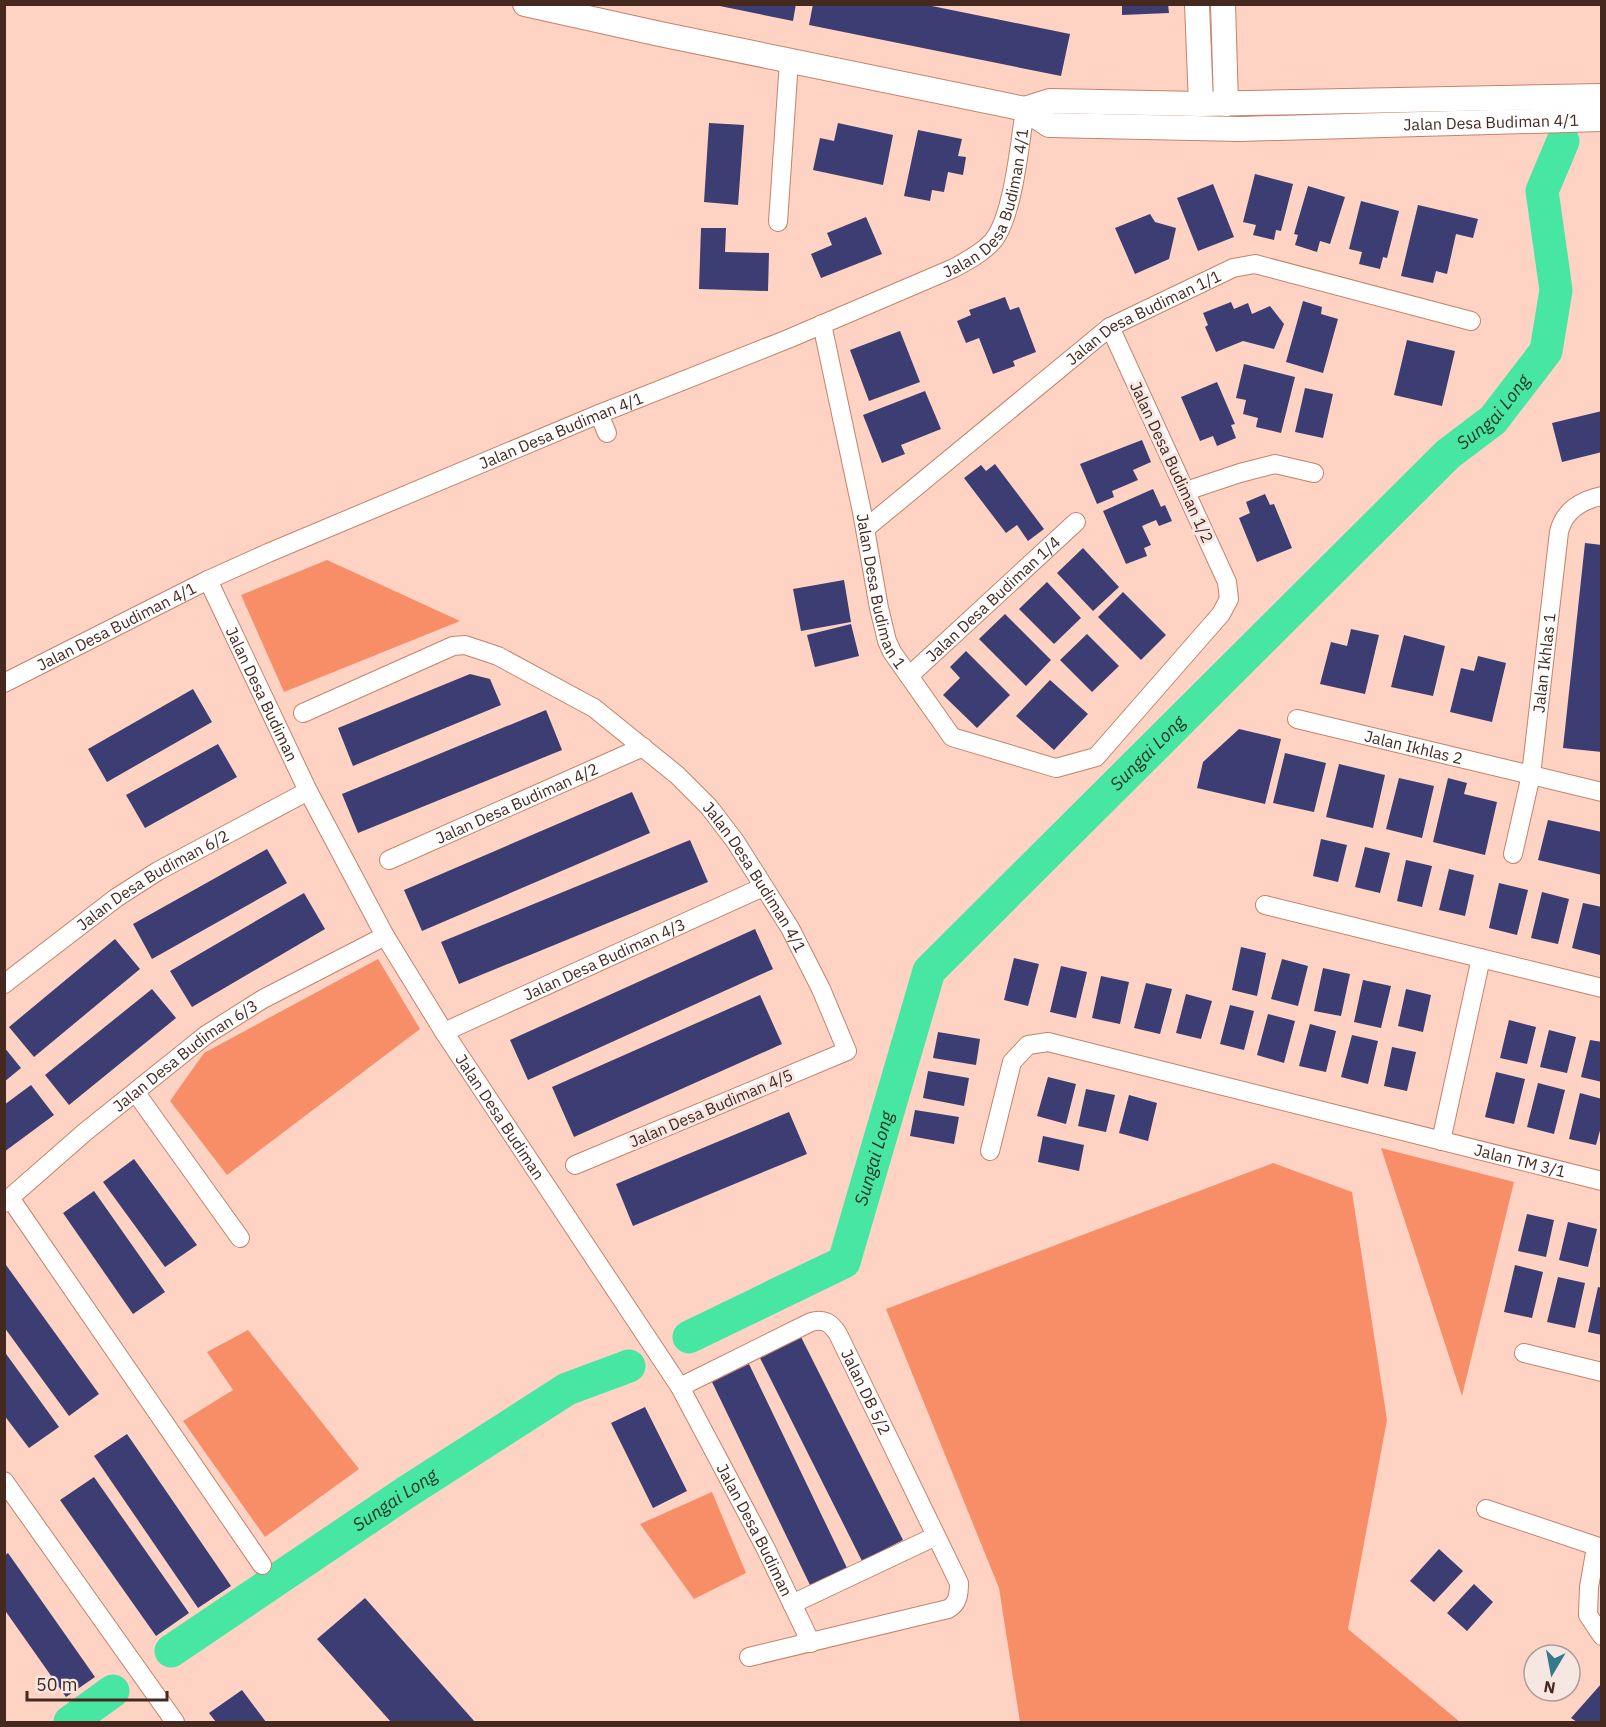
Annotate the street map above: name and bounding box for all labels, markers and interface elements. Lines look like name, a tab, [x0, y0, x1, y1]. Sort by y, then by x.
street label: Jalan Desa Budiman 4/1	[1403, 110, 1579, 134]
street label: Jalan Desa Budiman 4/1	[940, 127, 1032, 282]
street label: Jalan Desa Budiman 1/1	[1062, 265, 1224, 369]
water label: Sungai Long	[1452, 369, 1535, 455]
street label: Jalan Desa Budiman 1/2	[1126, 378, 1218, 546]
street label: Jalan Desa Budiman 4/1	[476, 388, 646, 473]
street label: Jalan Desa Budiman 1	[852, 512, 911, 673]
street label: Jalan Desa Budiman 1/4	[921, 532, 1064, 666]
street label: Jalan Desa Budiman 4/1	[34, 578, 199, 675]
street label: Jalan Ikhlas 1	[1528, 612, 1560, 714]
street label: Jalan Desa Budiman	[222, 623, 302, 764]
water label: Sungai Long	[1105, 710, 1190, 795]
street label: Jalan Ikhlas 2	[1362, 726, 1465, 768]
street label: Jalan Desa Budiman 4/2	[433, 758, 601, 848]
street label: Jalan Desa Budiman 4/1	[699, 797, 811, 956]
street label: Jalan Desa Budiman 6/2	[73, 825, 232, 935]
street label: Jalan Desa Budiman 4/3	[520, 914, 688, 1005]
street label: Jalan Desa Budiman 6/3	[109, 995, 261, 1116]
street label: Jalan Desa Budiman	[451, 1050, 549, 1183]
street label: Jalan Desa Budiman 4/5	[626, 1064, 796, 1152]
water label: Sungai Long	[849, 1108, 899, 1208]
street label: Jalan TM 3/1	[1472, 1139, 1568, 1182]
street label: Jalan DB 5/2	[837, 1346, 895, 1438]
street label: Jalan Desa Budiman	[712, 1460, 797, 1600]
water label: Sungai Long	[348, 1463, 442, 1536]
north arrow	[1522, 1643, 1582, 1703]
scale bar	[27, 1664, 166, 1702]
text: 50 m	[36, 1673, 78, 1696]
text: N	[1542, 1677, 1557, 1699]

